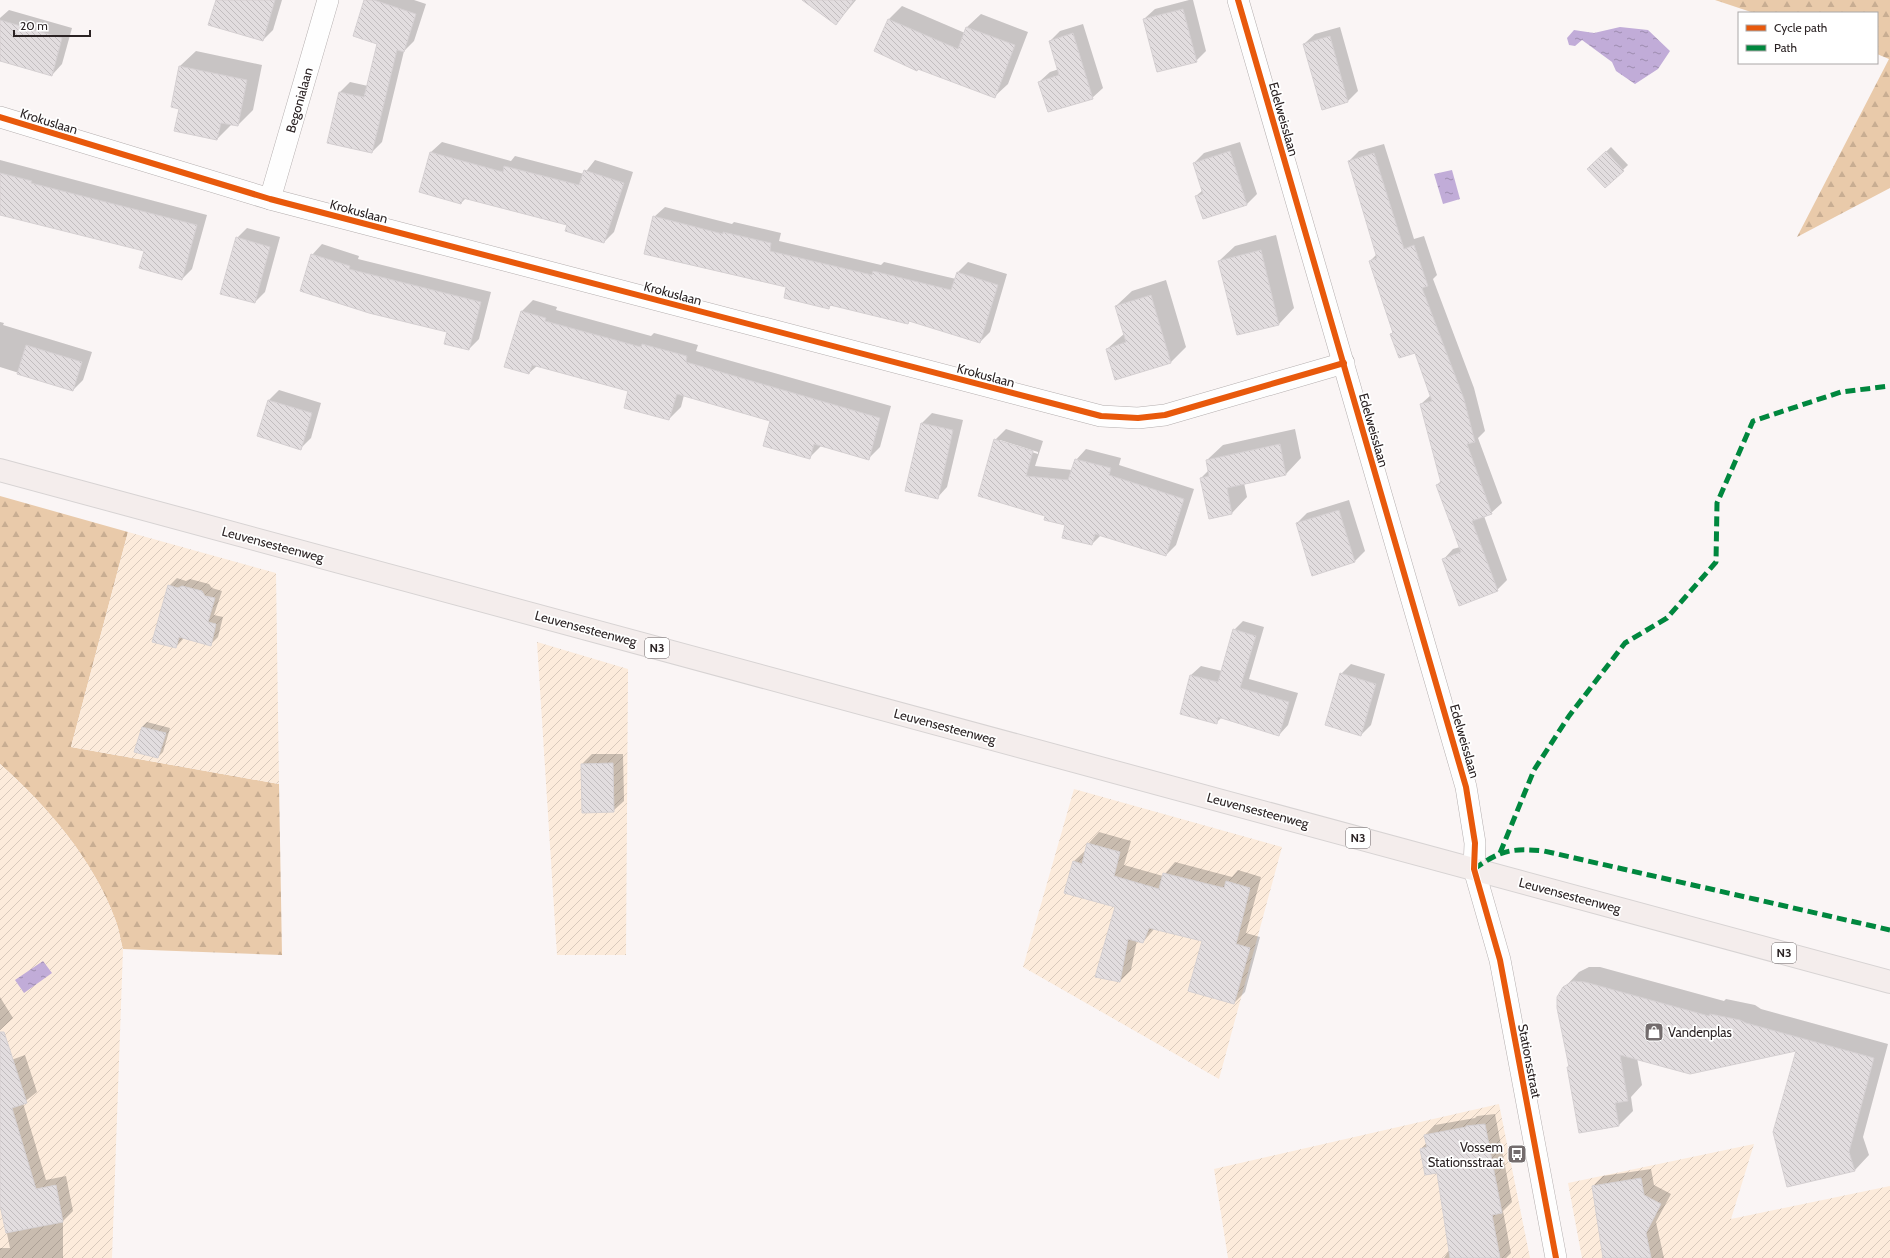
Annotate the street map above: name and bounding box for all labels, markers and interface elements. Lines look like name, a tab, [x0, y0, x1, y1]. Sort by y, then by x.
scale bar	[14, 12, 90, 38]
legend	[1738, 12, 1878, 64]
text: 20 m	[20, 18, 48, 33]
text: Cycle path	[1774, 20, 1827, 35]
text: Path	[1774, 40, 1797, 55]
street label: Begonialaan	[282, 66, 316, 134]
street label: Edelweisslaan	[1266, 80, 1302, 158]
street label: Krokuslaan	[18, 105, 80, 137]
street label: Krokuslaan	[328, 196, 390, 226]
street label: Krokuslaan	[642, 278, 704, 308]
street label: Krokuslaan	[955, 360, 1017, 390]
street label: Edelweisslaan	[1356, 391, 1392, 469]
street label: Leuvensesteenweg	[220, 523, 326, 565]
street label: Leuvensesteenweg	[533, 607, 639, 649]
road number: N3	[645, 638, 669, 658]
street label: Edelweisslaan	[1447, 702, 1483, 780]
street label: Leuvensesteenweg	[892, 705, 998, 747]
street label: Leuvensesteenweg	[1205, 789, 1311, 831]
road number: N3	[1346, 828, 1370, 848]
street label: Leuvensesteenweg	[1517, 874, 1623, 916]
road number: N3	[1772, 943, 1796, 963]
shop icon: Vandenplas	[1643, 1021, 1665, 1043]
street label: Stationsstraat	[1515, 1022, 1545, 1100]
place label: Vandenplas	[1668, 1024, 1733, 1040]
place label: Vossem Stationsstraat	[1428, 1139, 1504, 1170]
bus stop icon: Vossem Stationsstraat	[1506, 1143, 1528, 1165]

